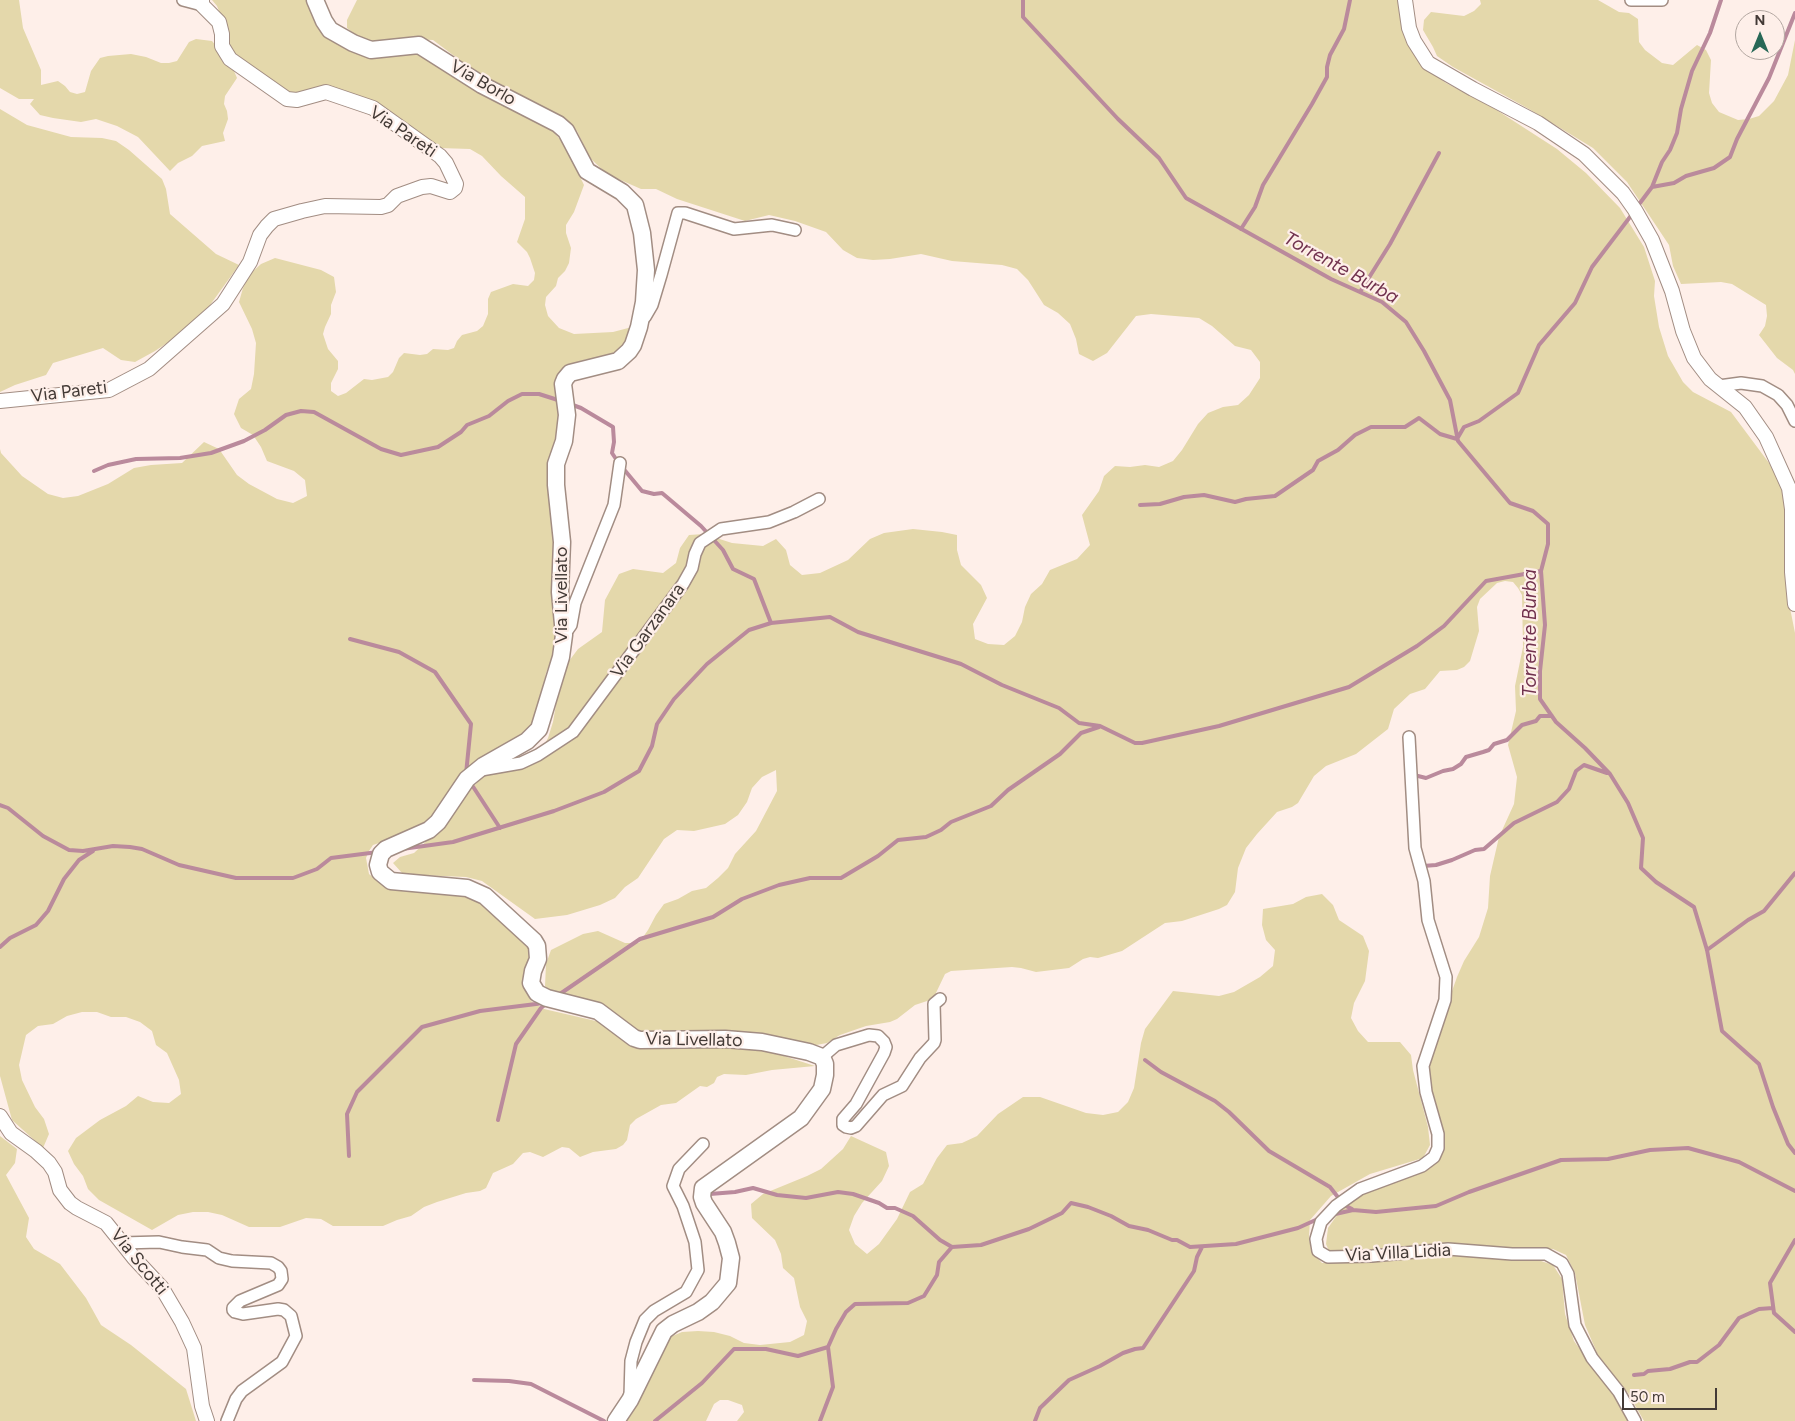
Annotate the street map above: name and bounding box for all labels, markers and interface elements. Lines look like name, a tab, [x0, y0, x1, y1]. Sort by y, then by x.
north arrow	[1735, 10, 1785, 60]
text: N	[1755, 12, 1765, 29]
street label: Via Borlo	[446, 56, 520, 110]
street label: Via Pareti	[365, 102, 441, 162]
water label: Torrente Burba	[1280, 227, 1402, 309]
street label: Via Pareti	[30, 377, 108, 407]
street label: Via Livellato	[551, 546, 573, 644]
water label: Torrente Burba	[1519, 569, 1541, 697]
street label: Via Garzanara	[606, 579, 690, 683]
street label: Via Livellato	[645, 1028, 743, 1052]
street label: Via Scotti	[106, 1224, 172, 1300]
street label: Via Villa Lidia	[1345, 1239, 1451, 1267]
scale bar	[1625, 1378, 1720, 1410]
text: 50 m	[1630, 1388, 1665, 1406]

